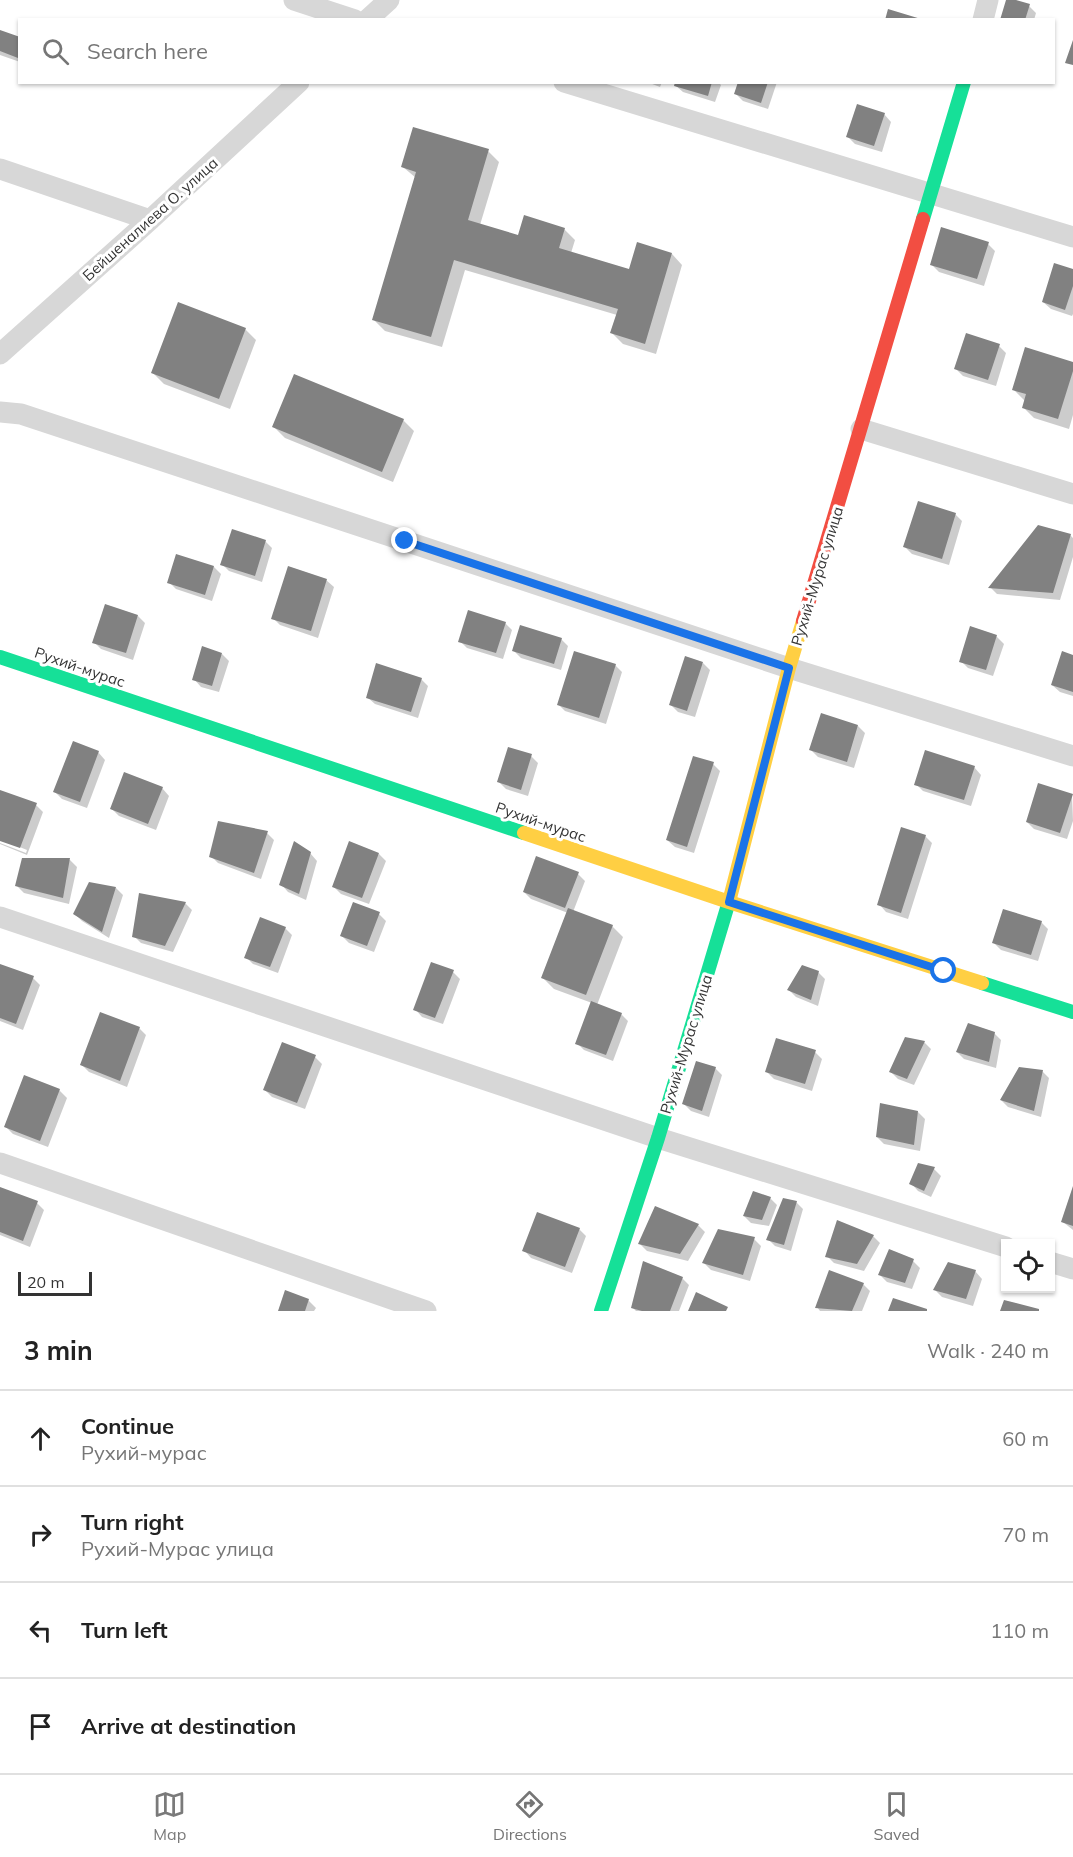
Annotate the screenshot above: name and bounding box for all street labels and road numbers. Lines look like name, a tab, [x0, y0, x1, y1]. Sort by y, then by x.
street label: Бейшеналиева О. улица	[78, 153, 222, 285]
street label: Рухий-Мурас улица	[787, 504, 847, 648]
street label: Рухий-мурас	[32, 643, 128, 691]
street label: Рухий-мурас	[493, 798, 589, 846]
street label: Рухий-Мурас улица	[656, 972, 716, 1116]

